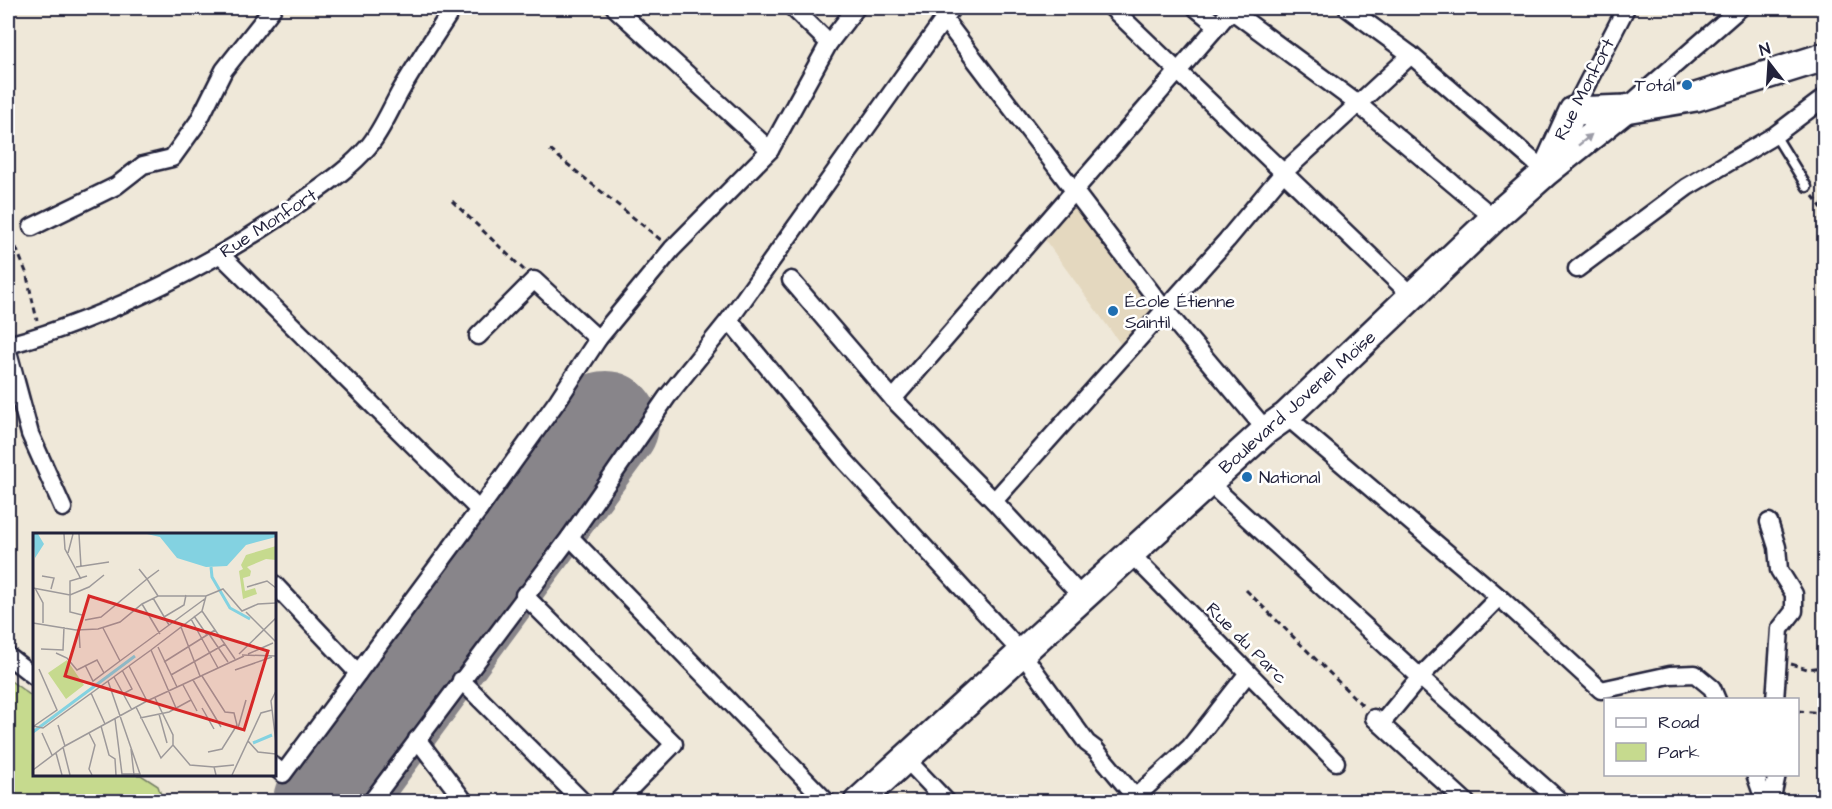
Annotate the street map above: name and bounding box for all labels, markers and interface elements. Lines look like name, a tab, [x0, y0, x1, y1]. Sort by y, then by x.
street label: Rue Monfort	[1548, 33, 1621, 144]
north arrow	[1739, 33, 1799, 93]
text: N	[1757, 38, 1773, 62]
place label: Total	[1634, 73, 1675, 98]
marker: Total	[1680, 78, 1694, 92]
one-way arrow	[1577, 134, 1593, 147]
street label: Rue Monfort	[215, 182, 322, 264]
place label: École Étienne Saintil	[1125, 289, 1235, 335]
marker: École Étienne Saintil	[1106, 304, 1120, 318]
street label: Boulevard Jovenel Moïse	[1213, 325, 1382, 480]
place label: National	[1259, 465, 1321, 490]
marker: National	[1240, 470, 1254, 484]
inset map	[33, 533, 276, 776]
street label: Rue du Parc	[1200, 597, 1293, 690]
legend	[1604, 698, 1799, 776]
text: Road	[1658, 710, 1699, 735]
text: Park	[1658, 740, 1700, 765]

